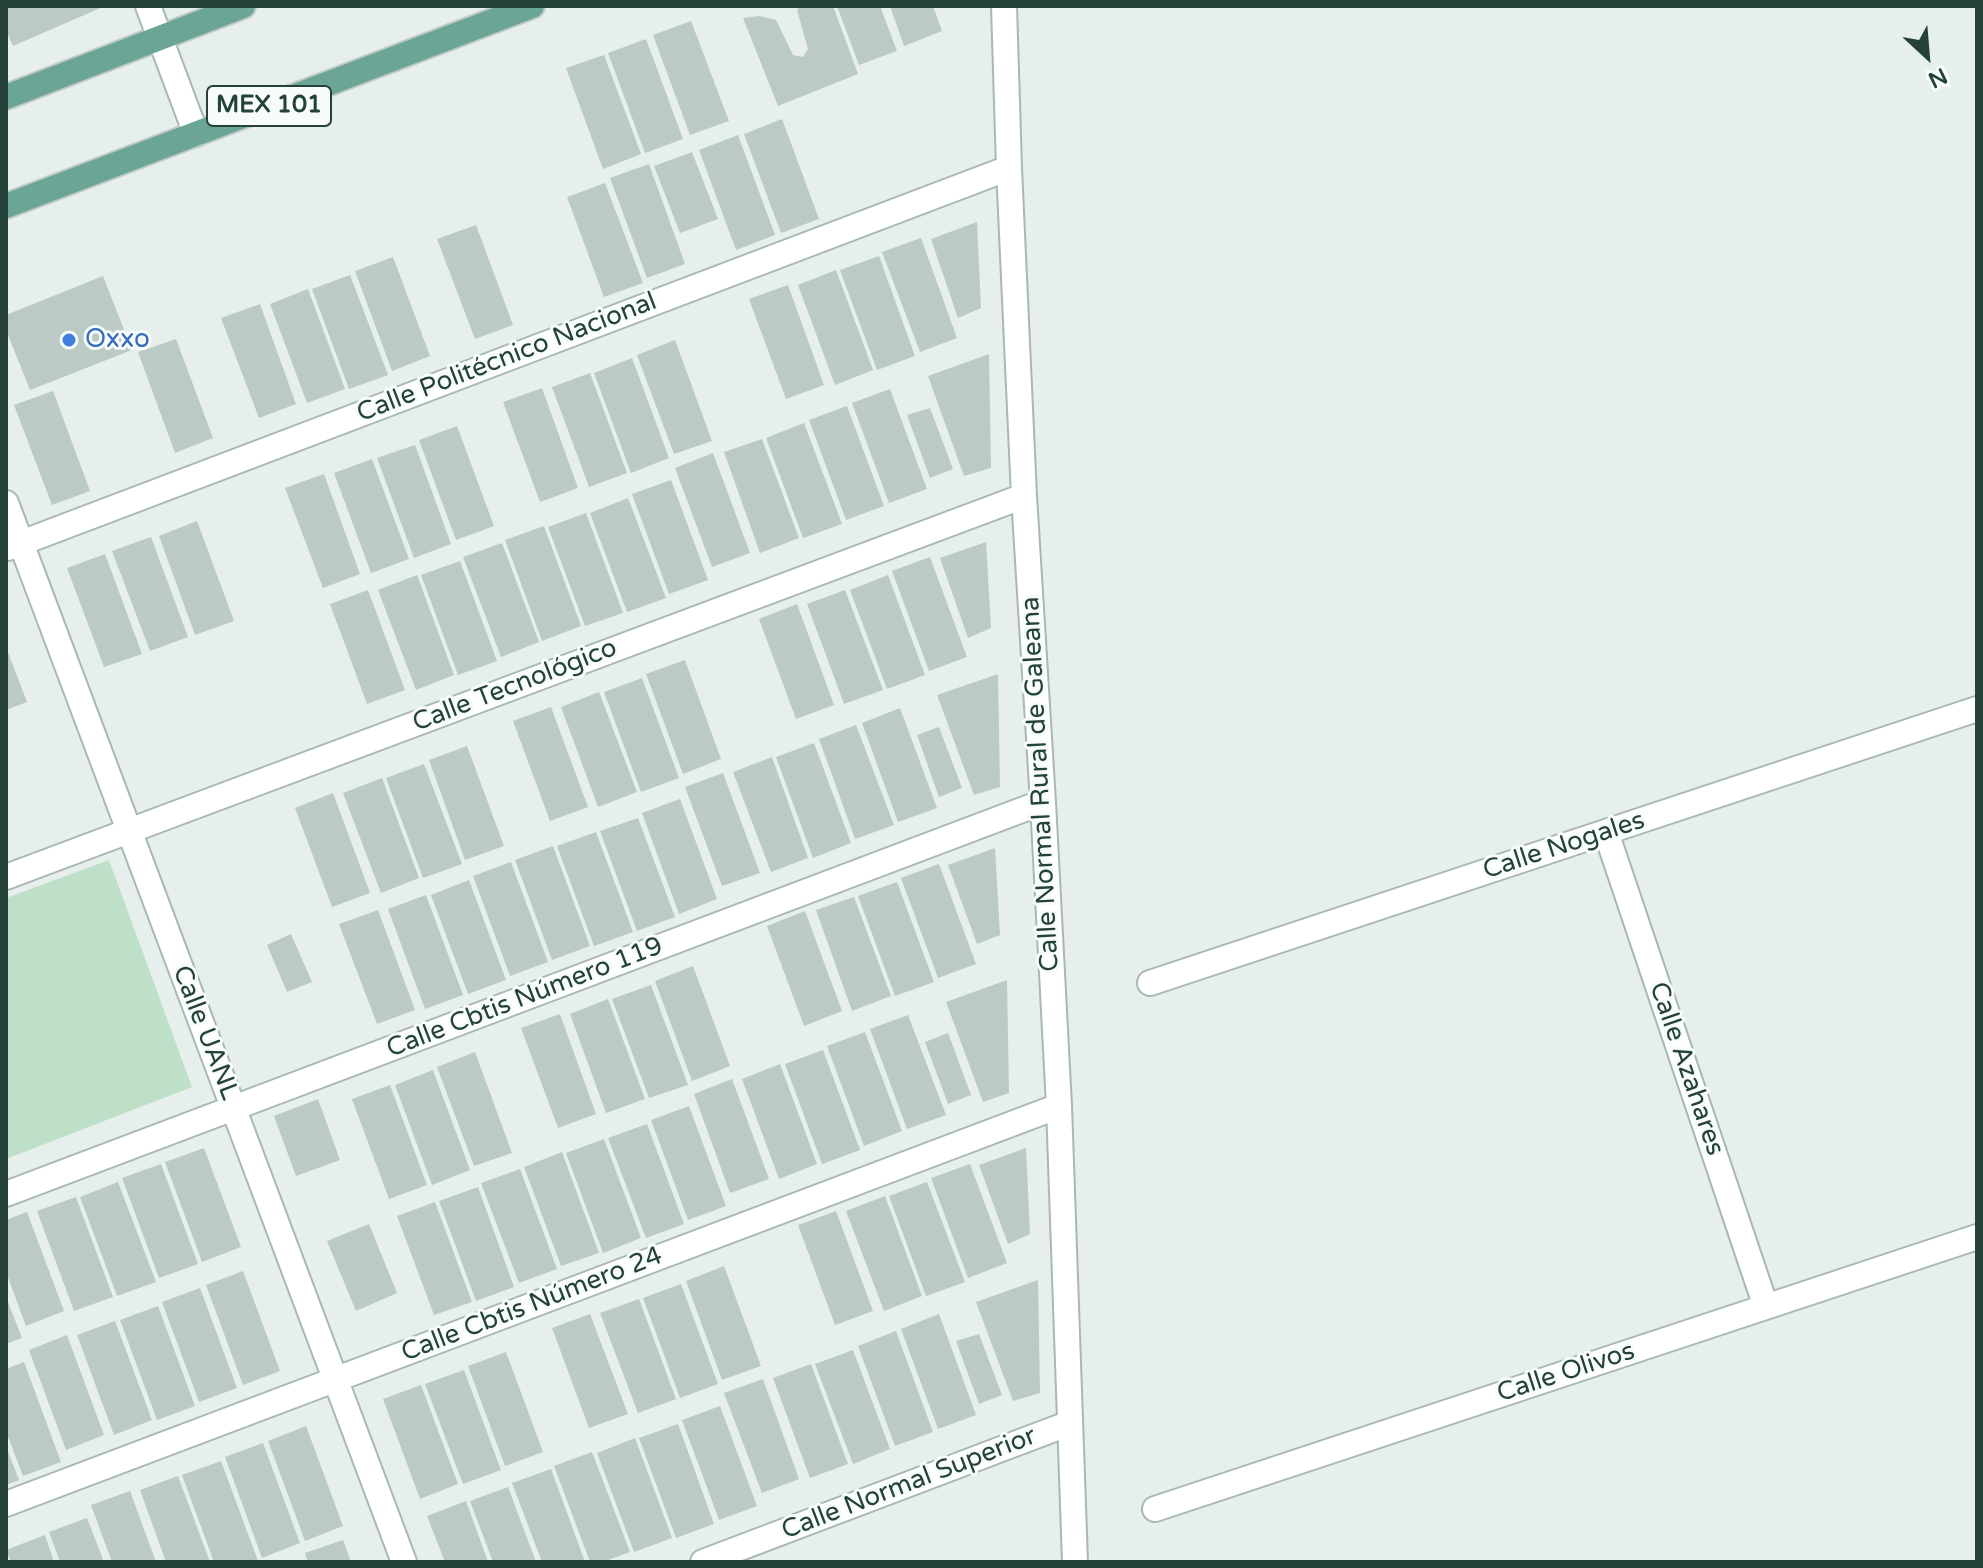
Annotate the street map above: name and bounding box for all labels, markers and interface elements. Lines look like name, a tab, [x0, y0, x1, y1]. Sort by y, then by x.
north arrow	[1887, 16, 1967, 96]
text: N	[1924, 62, 1951, 93]
road number: MEX 101	[207, 86, 331, 126]
street label: Calle Politécnico Nacional	[353, 286, 661, 430]
place label: Oxxo	[85, 324, 150, 356]
marker: Oxxo	[60, 331, 78, 349]
street label: Calle Normal Rural de Galeana	[1016, 596, 1066, 972]
street label: Calle Tecnológico	[408, 633, 622, 739]
street label: Calle Nogales	[1479, 805, 1649, 887]
street label: Calle Cbtis Número 119	[383, 931, 667, 1065]
street label: Calle UANL	[165, 961, 245, 1105]
street label: Calle Azahares	[1642, 978, 1730, 1160]
street label: Calle Cbtis Número 24	[397, 1241, 667, 1369]
street label: Calle Olivos	[1493, 1336, 1639, 1410]
street label: Calle Normal Superior	[777, 1421, 1041, 1547]

